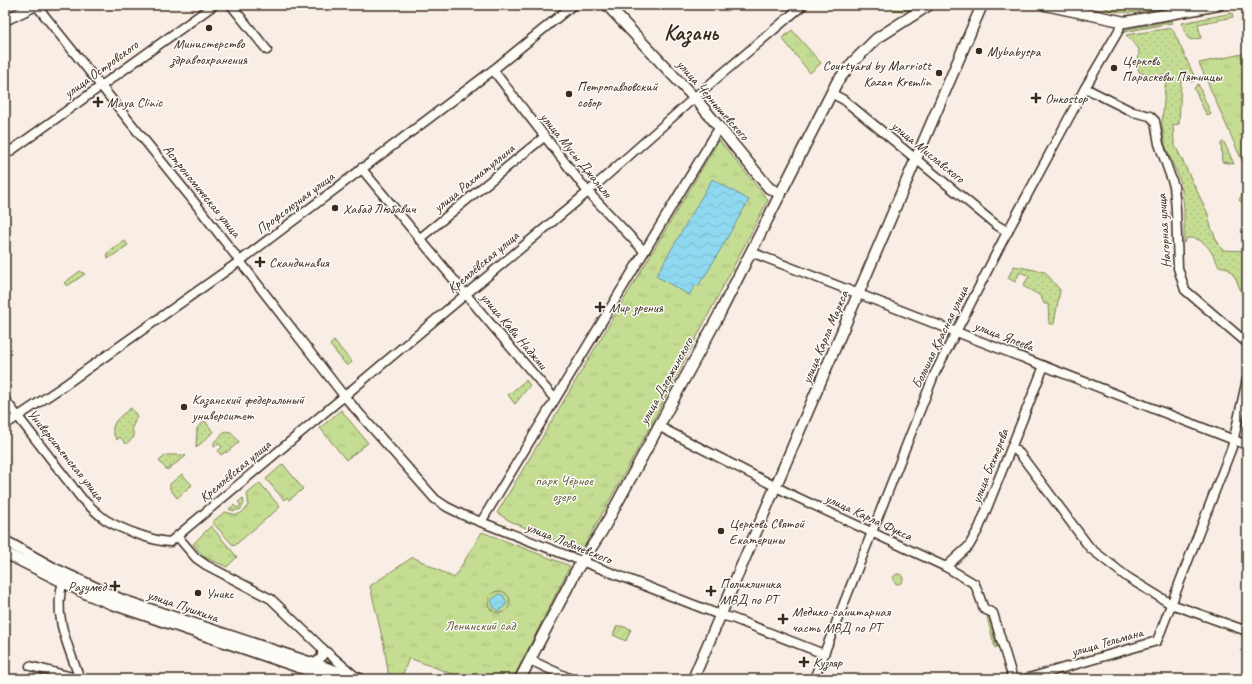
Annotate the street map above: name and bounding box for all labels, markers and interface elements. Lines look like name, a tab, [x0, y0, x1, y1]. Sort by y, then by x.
district label: Казань	[664, 19, 719, 48]
marker: Министерство здравоохранения	[204, 23, 214, 33]
place label: Министерство здравоохранения	[169, 35, 248, 68]
street label: улица Островского	[60, 36, 142, 102]
place label: Mybabyspa	[987, 43, 1042, 60]
marker: Mybabyspa	[974, 46, 984, 56]
place label: Церковь Параскевы Пятницы	[1122, 52, 1223, 85]
street label: улица Чернышевского	[673, 55, 753, 145]
place label: Courtyard by Marriott Kazan Kremlin	[823, 57, 932, 90]
marker: Церковь Параскевы Пятницы	[1109, 63, 1119, 73]
marker: Courtyard by Marriott Kazan Kremlin	[934, 68, 944, 78]
place label: Петропавловский собор	[577, 78, 659, 111]
marker: Петропавловский собор	[564, 89, 574, 99]
place label: Онкоstop	[1045, 90, 1088, 107]
marker: Онкоstop	[1030, 92, 1042, 104]
place label: Maya Clinic	[107, 94, 163, 111]
marker: Maya Clinic	[92, 96, 104, 108]
street label: улица Мусы Джалиля	[536, 108, 616, 202]
street label: улица Миславского	[887, 117, 969, 187]
street label: улица Рахматуллина	[429, 139, 519, 216]
street label: Астрономическая улица	[159, 141, 245, 242]
street label: Профсоюзная улица	[253, 167, 338, 238]
street label: Нагорная улица	[1153, 192, 1175, 269]
place label: Хабад Любавич	[343, 200, 416, 217]
marker: Хабад Любавич	[330, 203, 340, 213]
street label: Кремлёвская улица	[444, 226, 523, 297]
place label: Скандинавия	[269, 254, 330, 271]
marker: Скандинавия	[254, 256, 266, 268]
street label: Большая Красная улица	[908, 282, 973, 391]
street label: улица Карла Маркса	[797, 287, 853, 387]
street label: улица Кави Наджми	[476, 288, 552, 373]
place label: Мир зрения	[609, 299, 664, 316]
marker: Мир зрения	[594, 301, 606, 313]
street label: улица Япеева	[971, 317, 1037, 356]
street label: улица Дзержинского	[635, 334, 697, 428]
place label: Казанский федеральный университет	[191, 391, 305, 424]
marker: Казанский федеральный университет	[179, 402, 189, 412]
street label: Университетская улица	[24, 406, 109, 505]
street label: улица Бехтерева	[967, 426, 1013, 507]
street label: Кремлёвская улица	[196, 435, 275, 506]
park label: парк Чёрное озеро	[535, 472, 594, 505]
street label: улица Карла Фукса	[822, 489, 916, 545]
place label: Церковь Святой Екатерины	[729, 515, 805, 548]
street label: улица Лобачевского	[523, 518, 616, 569]
marker: Церковь Святой Екатерины	[716, 526, 726, 536]
place label: Поликлиника МВД по РТ	[720, 575, 782, 608]
place label: Разумед	[68, 578, 107, 595]
marker: Разумед	[109, 580, 121, 592]
place label: Уникс	[206, 585, 235, 602]
marker: Поликлиника МВД по РТ	[705, 585, 717, 597]
street label: улица Пушкина	[144, 586, 222, 626]
marker: Уникс	[193, 588, 203, 598]
place label: Медико-санитарная часть МВД по РТ	[792, 603, 892, 636]
marker: Медико-санитарная часть МВД по РТ	[777, 613, 789, 625]
park label: Ленинский сад	[445, 617, 517, 634]
street label: улица Тельмана	[1068, 623, 1146, 661]
place label: Кузляр	[813, 654, 843, 671]
marker: Кузляр	[798, 656, 810, 668]

